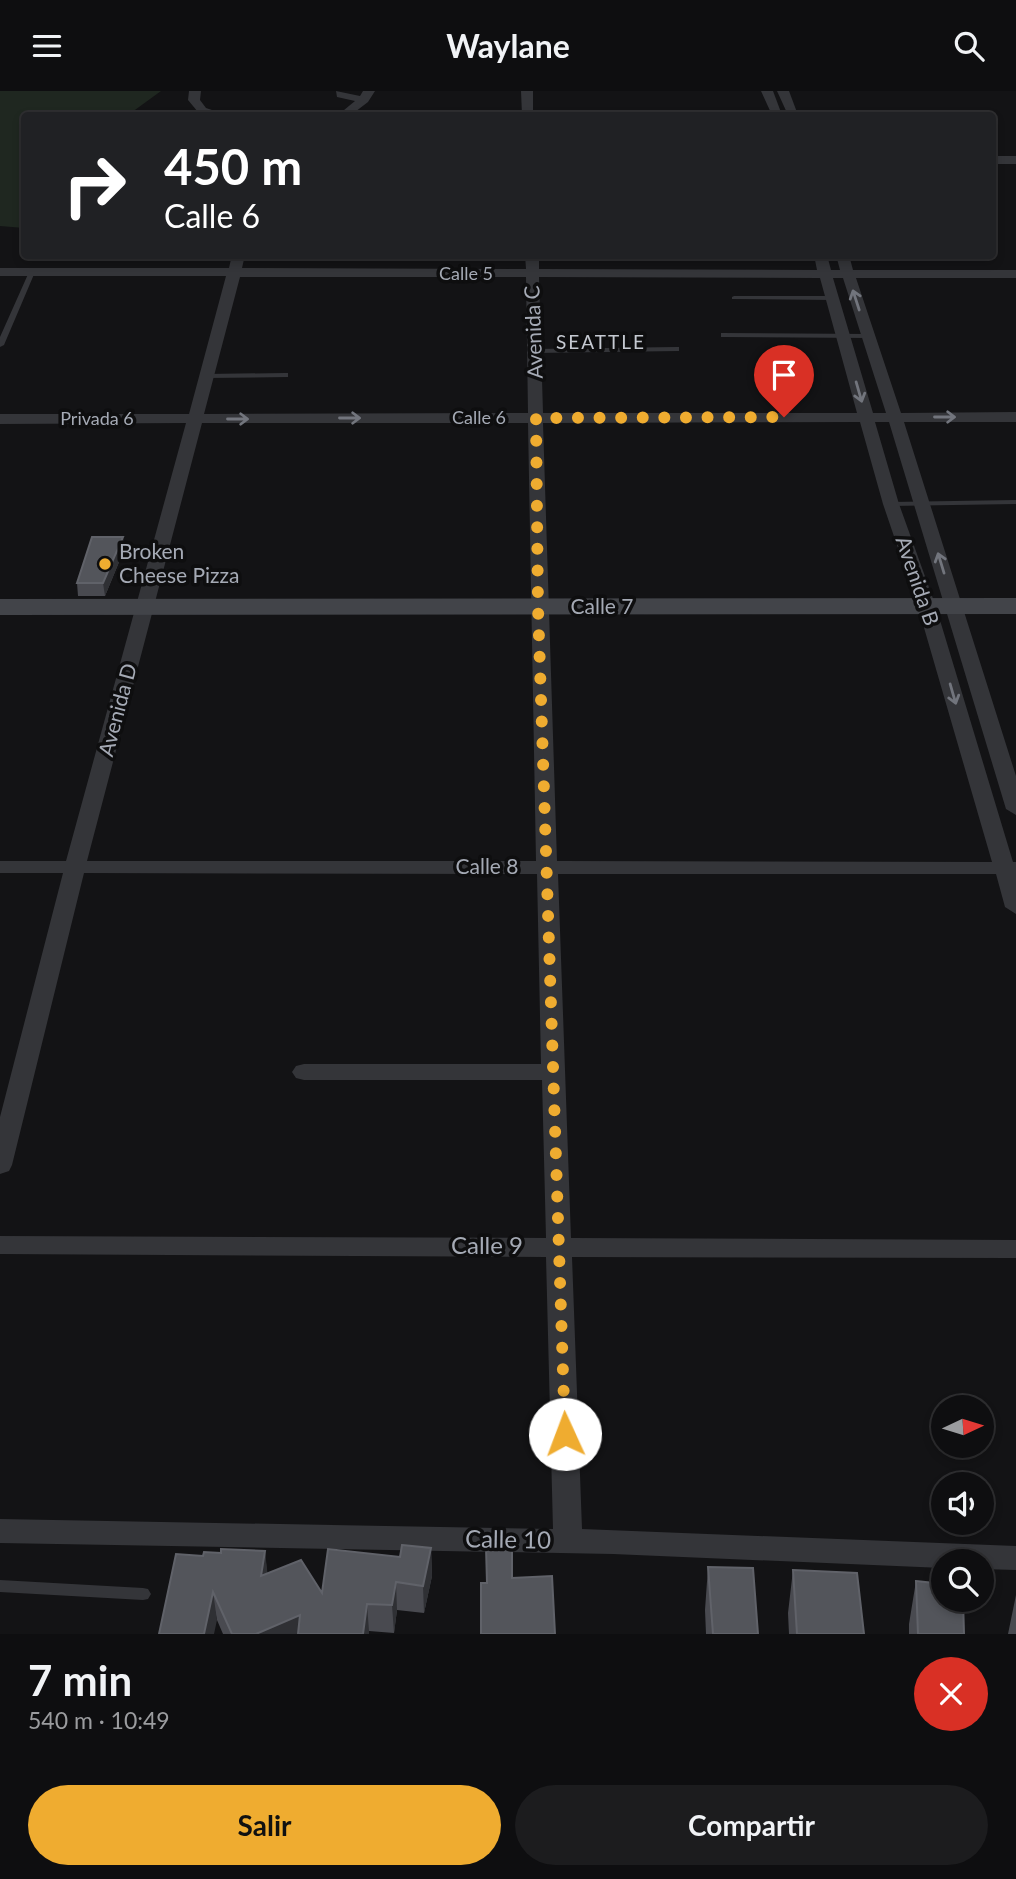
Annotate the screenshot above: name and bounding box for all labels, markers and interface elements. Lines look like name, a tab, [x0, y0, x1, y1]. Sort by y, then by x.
text: Waylane	[446, 26, 570, 65]
icon: menu	[28, 27, 66, 65]
icon: search	[950, 27, 988, 65]
text: 450 m	[164, 137, 302, 195]
icon: right	[49, 140, 140, 231]
text: Calle 6	[164, 196, 260, 235]
street label: Calle 5	[439, 262, 493, 284]
street label: Avenida C	[518, 285, 547, 379]
one-way arrow	[849, 290, 861, 312]
district label: SEATTLE	[556, 330, 646, 353]
pin	[754, 345, 814, 417]
icon: arrive	[765, 356, 803, 394]
one-way arrow	[854, 381, 867, 403]
street label: Calle 6	[452, 406, 506, 428]
street label: Privada 6	[60, 407, 134, 429]
one-way arrow	[933, 410, 956, 424]
one-way arrow	[338, 411, 361, 425]
one-way arrow	[226, 412, 249, 426]
street label: Avenida B	[891, 533, 945, 629]
place label: Broken Cheese Pizza	[119, 538, 240, 587]
one-way arrow	[934, 553, 947, 575]
marker: Broken Cheese Pizza	[97, 556, 113, 572]
street label: Calle 7	[570, 593, 634, 618]
street label: Avenida D	[92, 660, 141, 759]
one-way arrow	[947, 683, 960, 705]
street label: Calle 8	[455, 853, 519, 878]
street label: Calle 9	[451, 1230, 523, 1259]
north arrow	[931, 1395, 994, 1458]
map controls	[931, 1395, 994, 1612]
position arrow	[528, 1397, 602, 1471]
button: sound	[931, 1472, 994, 1535]
street label: Calle 10	[465, 1523, 551, 1554]
button: search	[931, 1549, 994, 1612]
text: 7 min	[28, 1655, 132, 1705]
button: close	[914, 1657, 988, 1731]
text: 540 m · 10:49	[28, 1706, 170, 1734]
button: Salir	[28, 1785, 501, 1865]
button: Compartir	[515, 1785, 988, 1865]

